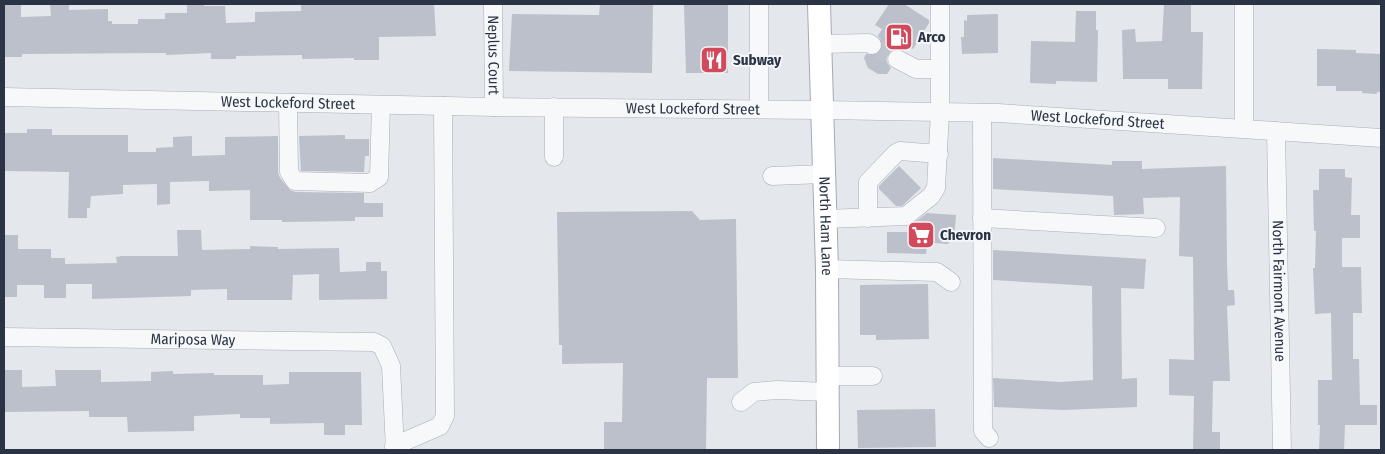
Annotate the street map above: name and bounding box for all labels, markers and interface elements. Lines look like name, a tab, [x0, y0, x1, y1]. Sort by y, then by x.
street label: Neplus Court	[484, 15, 503, 95]
fuel station icon: Arco	[884, 22, 914, 52]
place label: Arco	[917, 28, 945, 46]
restaurant icon: Subway	[699, 45, 729, 75]
place label: Subway	[733, 51, 782, 69]
street label: West Lockeford Street	[221, 92, 355, 113]
street label: West Lockeford Street	[626, 99, 760, 118]
street label: West Lockeford Street	[1030, 106, 1165, 133]
street label: North Ham Lane	[815, 176, 836, 276]
supermarket icon: Chevron	[906, 220, 936, 250]
street label: North Fairmont Avenue	[1269, 220, 1289, 362]
place label: Chevron	[940, 226, 991, 244]
street label: Mariposa Way	[150, 330, 236, 349]

